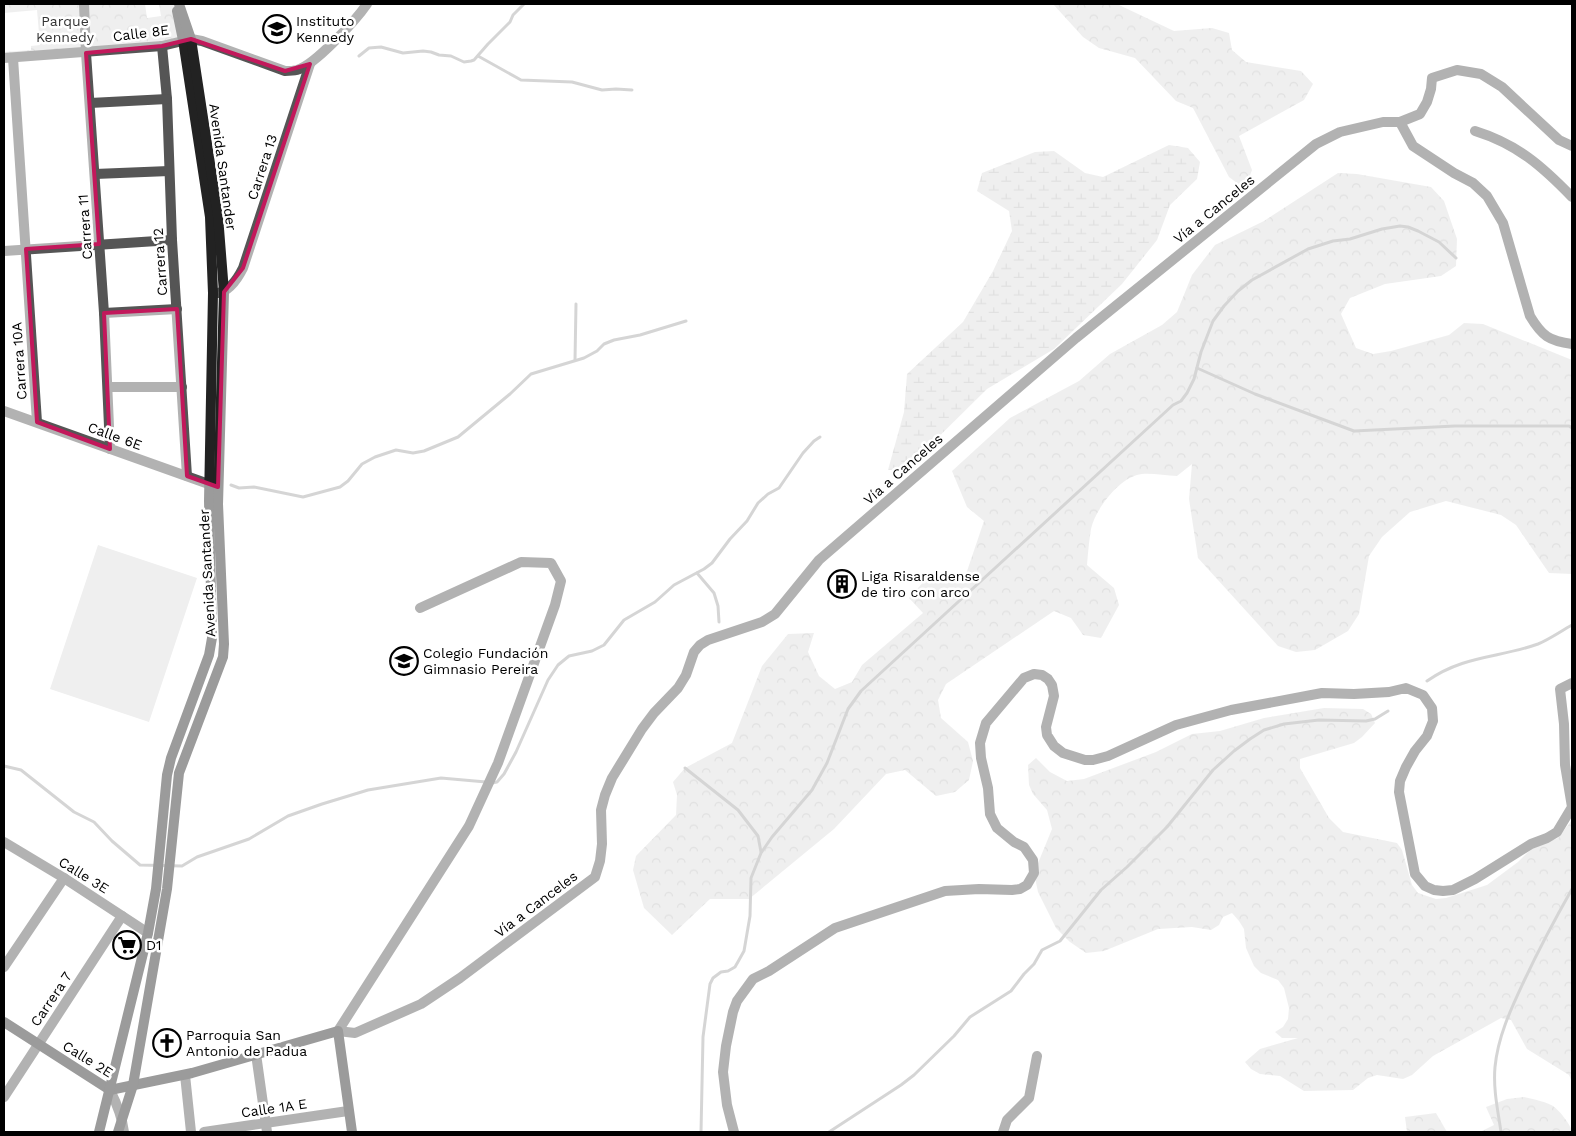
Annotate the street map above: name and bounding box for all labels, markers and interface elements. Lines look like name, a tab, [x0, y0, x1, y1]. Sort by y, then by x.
park label: Parque Kennedy	[36, 13, 95, 45]
place label: Instituto Kennedy	[296, 13, 355, 45]
school or university icon: Instituto Kennedy	[262, 14, 292, 44]
street label: Calle 8E	[112, 22, 170, 44]
street label: Avenida Santander	[206, 102, 240, 232]
street label: Carrera 13	[244, 132, 280, 202]
street label: Vía a Canceles	[1170, 172, 1258, 246]
street label: Carrera 11	[75, 194, 95, 260]
street label: Carrera 12	[150, 228, 170, 296]
street label: Carrera 10A	[8, 322, 30, 400]
street label: Calle 6E	[86, 419, 144, 453]
street label: Vía a Canceles	[860, 430, 946, 508]
street label: Avenida Santander	[196, 508, 218, 637]
place label: Liga Risaraldense de tiro con arco	[861, 568, 980, 600]
building icon: Liga Risaraldense de tiro con arco	[827, 569, 857, 599]
place label: Colegio Fundación Gimnasio Pereira	[423, 645, 548, 677]
school or university icon: Colegio Fundación Gimnasio Pereira	[389, 646, 419, 676]
street label: Calle 3E	[56, 853, 112, 897]
street label: Vía a Canceles	[491, 868, 581, 940]
supermarket icon: D1	[112, 930, 142, 960]
place label: D1	[146, 937, 162, 953]
street label: Carrera 7	[27, 969, 75, 1029]
place label: Parroquia San Antonio de Padua	[186, 1027, 307, 1059]
church icon: Parroquia San Antonio de Padua	[152, 1028, 182, 1058]
street label: Calle 2E	[60, 1037, 116, 1081]
street label: Calle 1A E	[240, 1095, 308, 1121]

